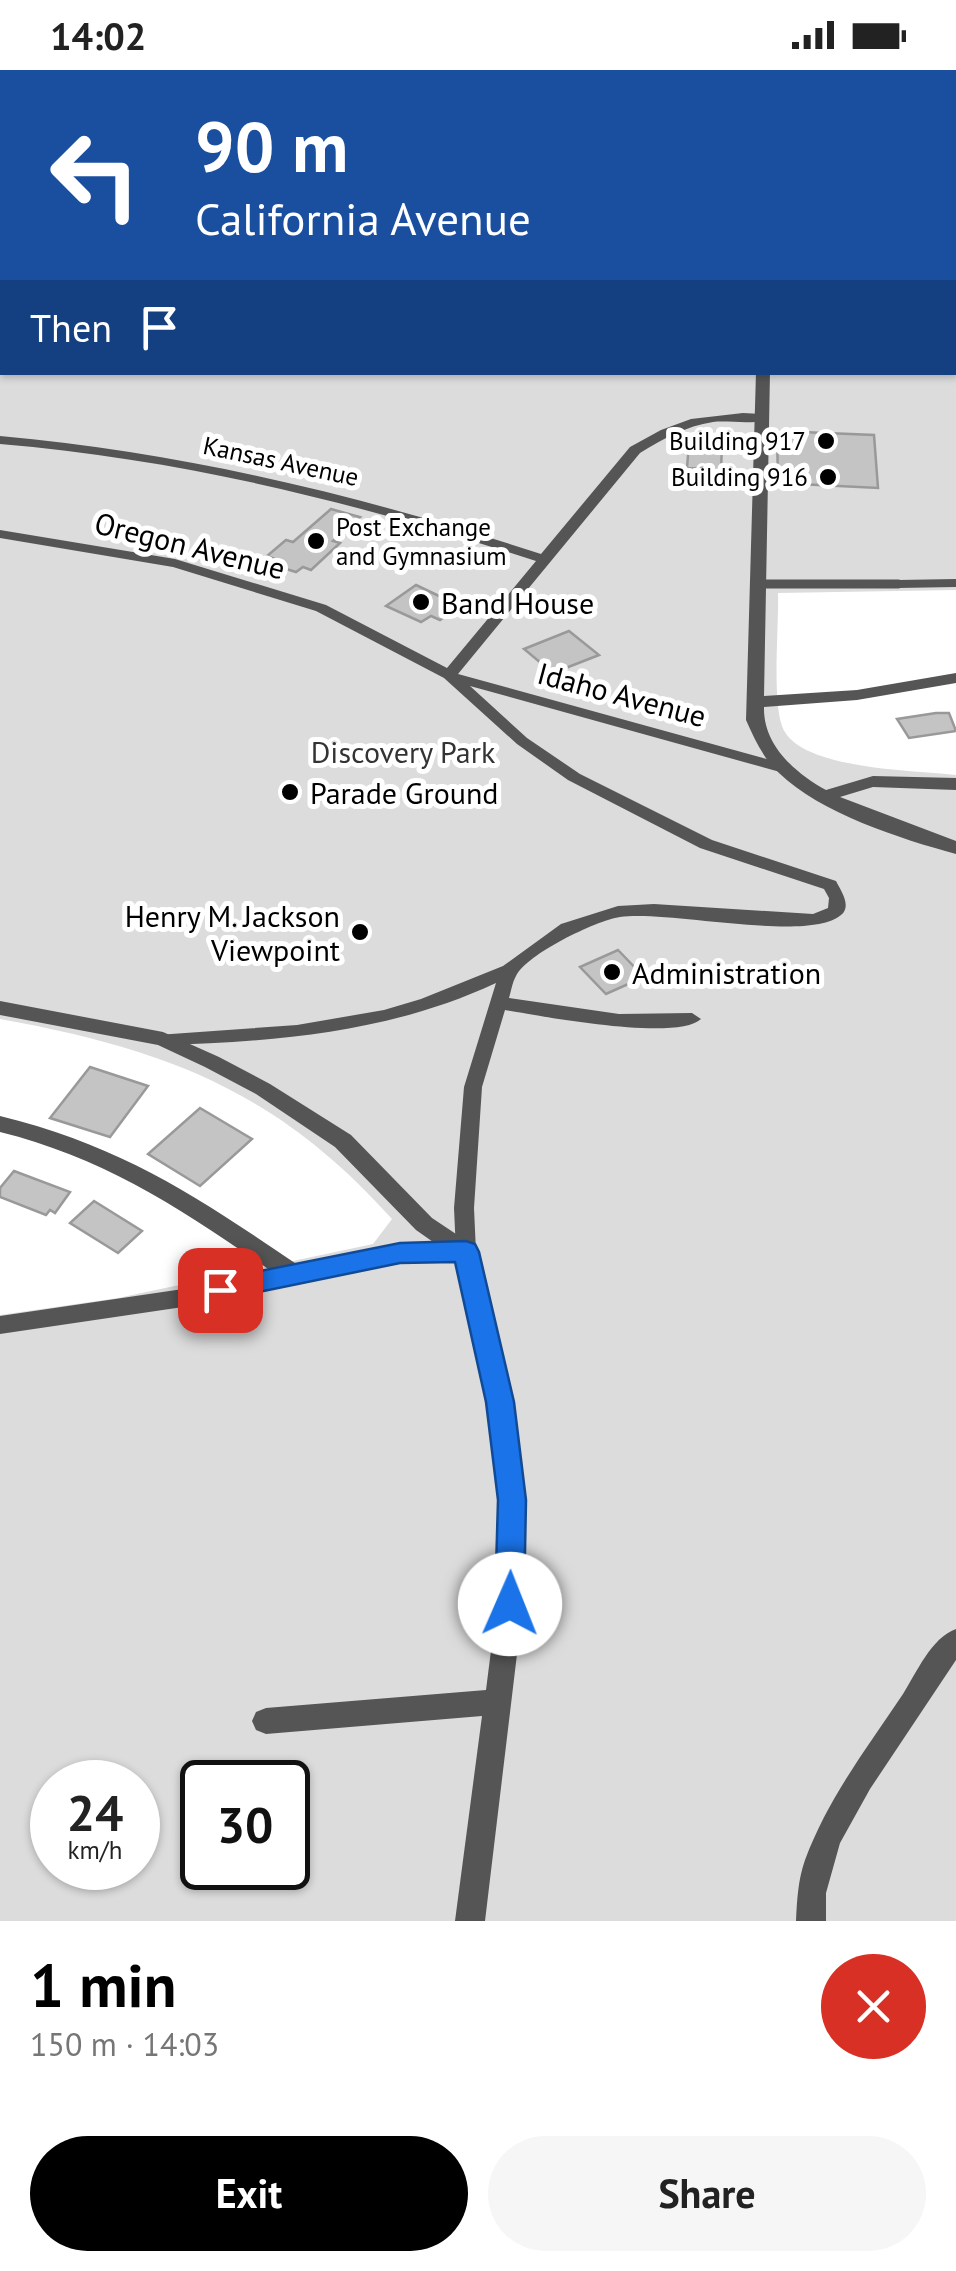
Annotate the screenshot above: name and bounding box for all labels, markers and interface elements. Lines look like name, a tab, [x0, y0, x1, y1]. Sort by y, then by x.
text: 14:02	[50, 11, 146, 60]
text: 90 m	[195, 101, 348, 191]
icon: left	[30, 110, 160, 240]
text: California Avenue	[195, 189, 531, 247]
icon: arrive	[132, 300, 187, 355]
text: Then	[30, 303, 112, 352]
place label: Building 917	[669, 425, 806, 457]
street label: Kansas Avenue	[200, 429, 362, 493]
marker: Building 917	[815, 430, 837, 452]
place label: Building 916	[671, 461, 808, 493]
marker: Building 916	[817, 466, 839, 488]
street label: Oregon Avenue	[91, 502, 289, 588]
place label: Post Exchange and Gymnasium	[336, 511, 507, 572]
marker: Post Exchange and Gymnasium	[305, 530, 327, 552]
place label: Band House	[441, 583, 594, 622]
marker: Band House	[410, 591, 432, 613]
street label: Idaho Avenue	[533, 653, 711, 735]
park label: Discovery Park	[311, 732, 496, 771]
place label: Parade Ground	[310, 773, 498, 812]
marker: Parade Ground	[279, 781, 301, 803]
place label: Henry M. Jackson Viewpoint	[125, 896, 340, 969]
marker: Henry M. Jackson Viewpoint	[349, 921, 371, 943]
place label: Administration	[632, 953, 821, 992]
marker: Administration	[601, 961, 623, 983]
pin	[178, 1248, 263, 1333]
icon: arrive	[193, 1263, 248, 1318]
position arrow	[458, 1552, 562, 1656]
speed limit sign: 30	[180, 1760, 310, 1890]
text: 24	[67, 1780, 123, 1845]
text: km/h	[68, 1834, 122, 1866]
text: 1 min	[30, 1946, 176, 2024]
button: close	[821, 1954, 926, 2059]
text: 150 m · 14:03	[30, 2023, 219, 2065]
button: Exit	[30, 2136, 468, 2251]
button: Share	[488, 2136, 926, 2251]

